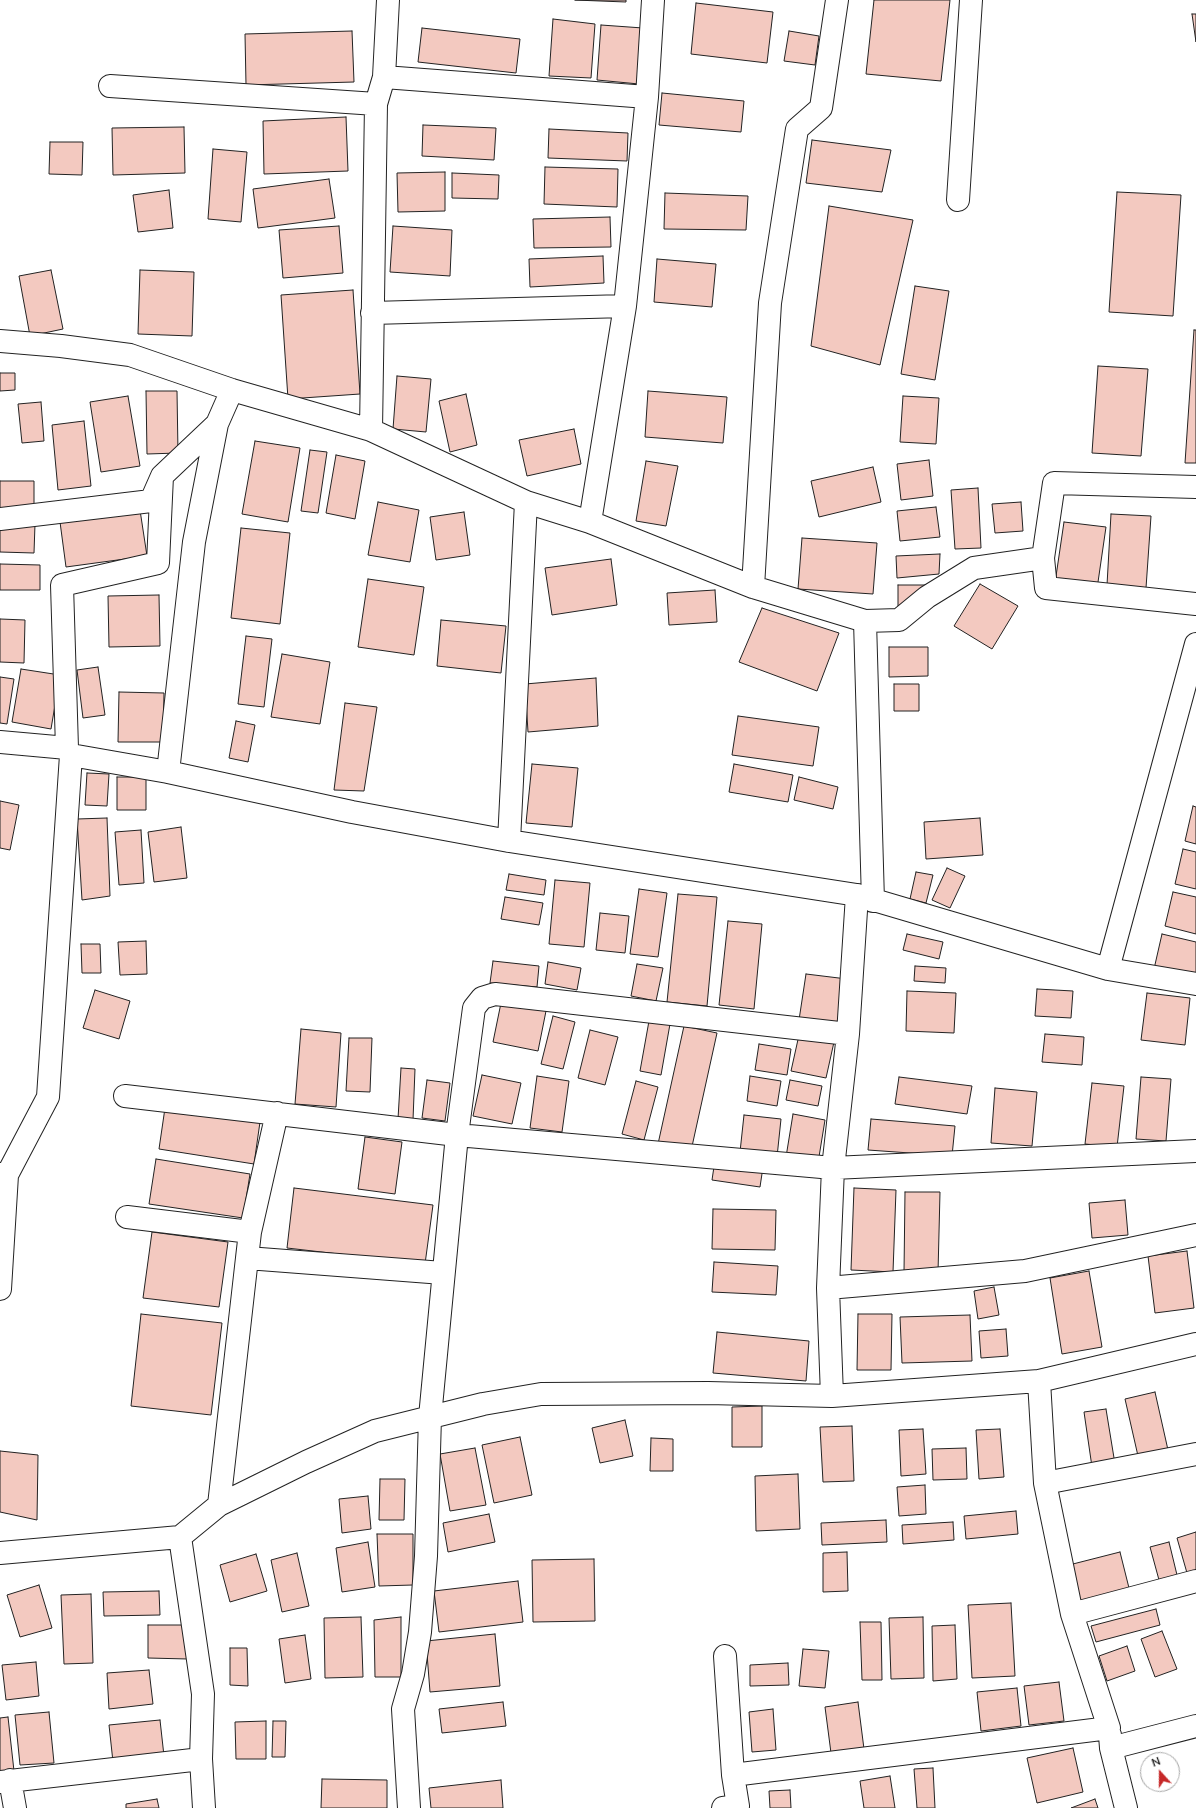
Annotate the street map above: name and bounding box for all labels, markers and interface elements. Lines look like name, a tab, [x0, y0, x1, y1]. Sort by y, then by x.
north arrow	[1140, 1752, 1180, 1792]
text: N	[1150, 1754, 1162, 1770]

